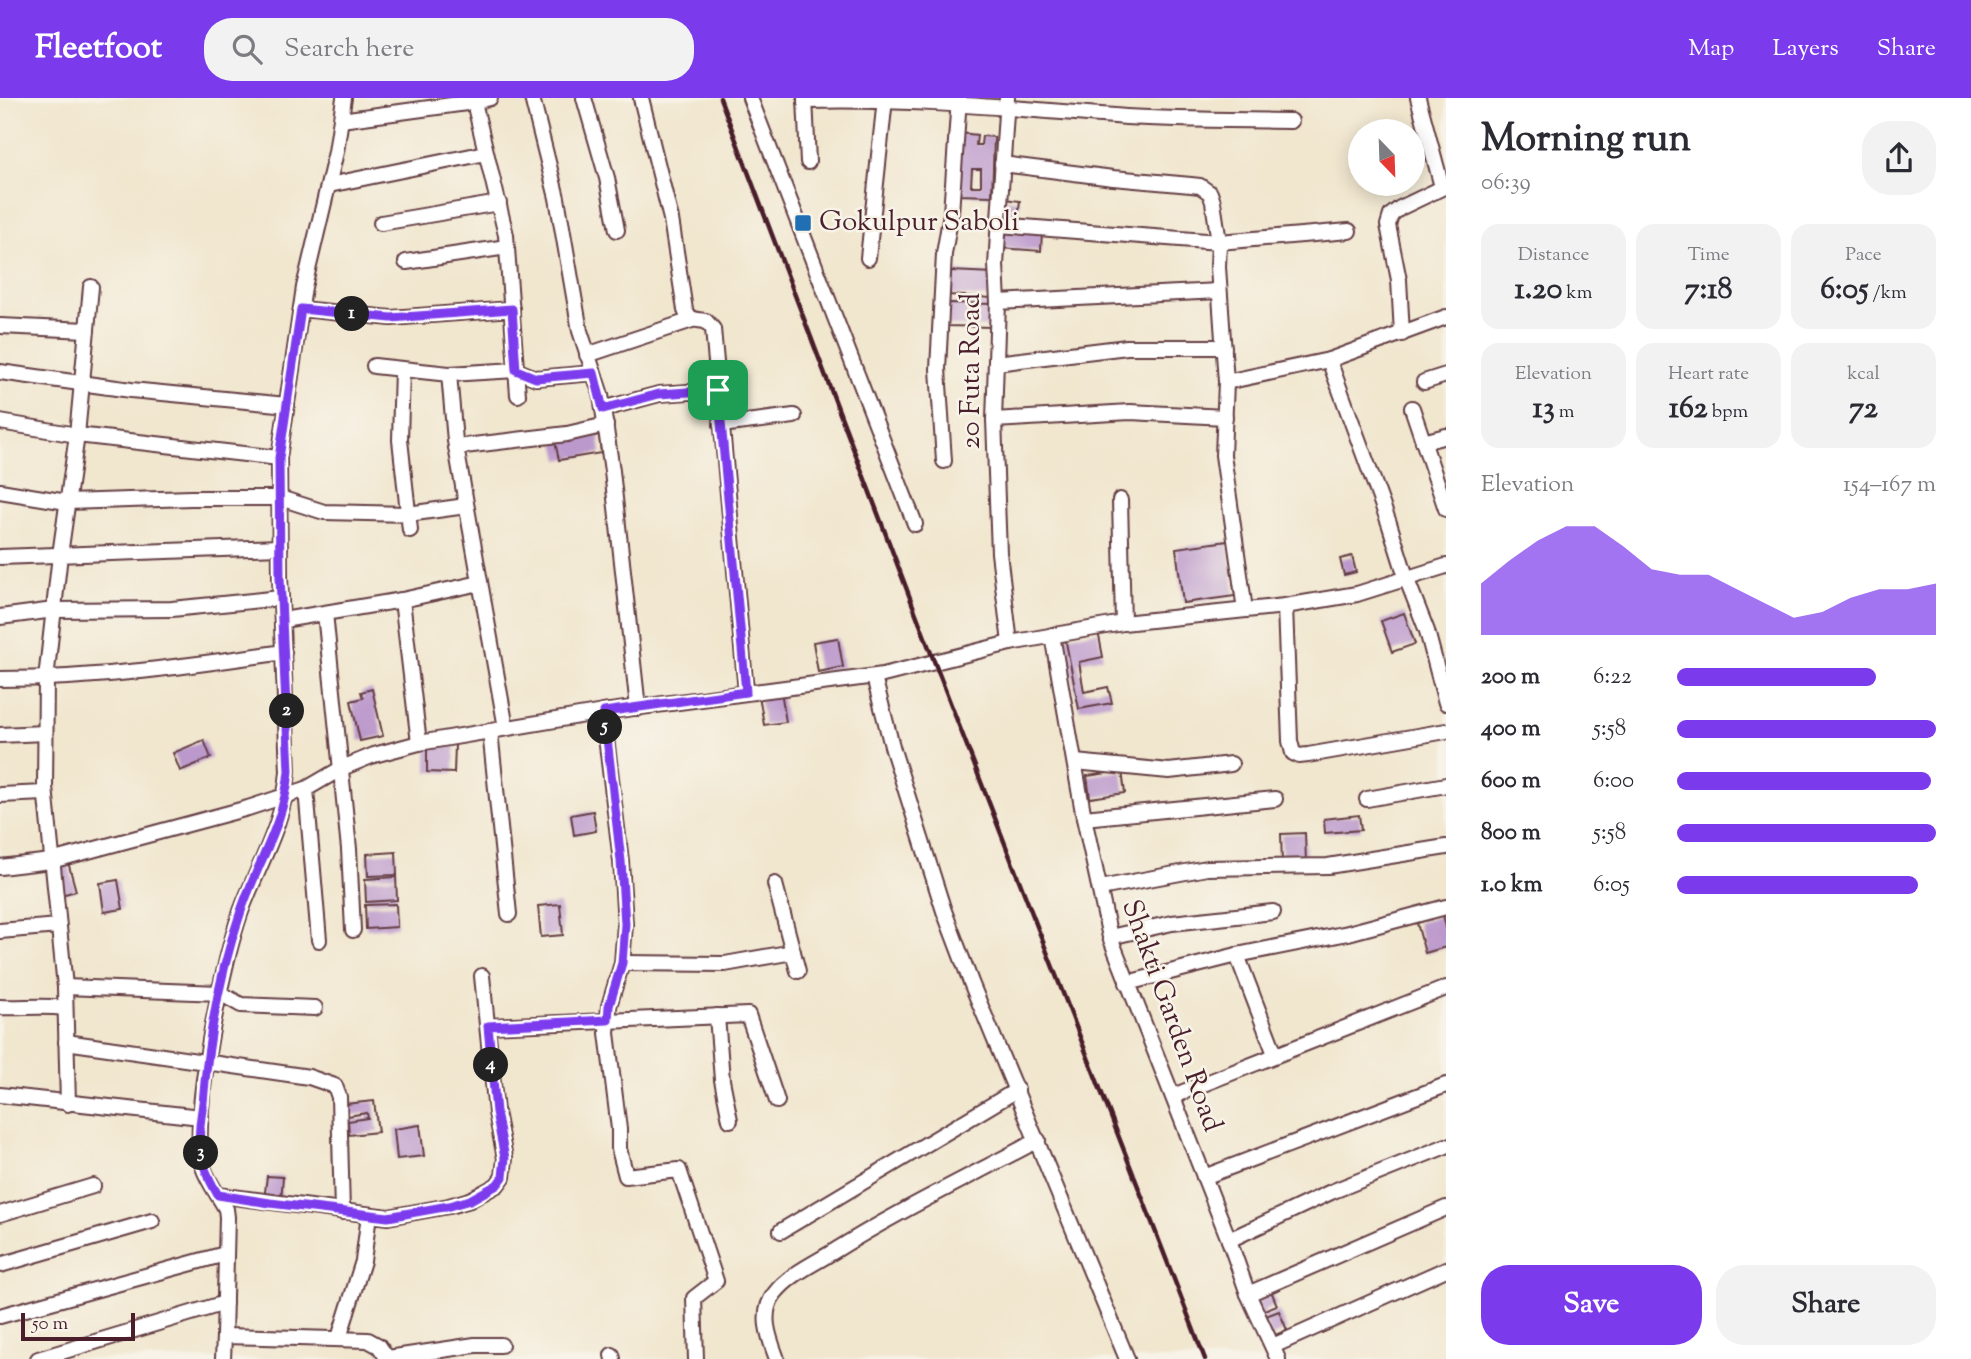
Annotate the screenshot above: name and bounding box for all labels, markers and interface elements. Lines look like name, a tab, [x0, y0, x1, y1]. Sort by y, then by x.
search box	[204, 18, 694, 81]
text: Fleetfoot	[35, 25, 162, 73]
icon: search	[228, 30, 266, 68]
text: Search here	[284, 31, 414, 68]
text: Map	[1688, 32, 1734, 66]
text: Layers	[1772, 32, 1839, 66]
text: Share	[1877, 32, 1936, 66]
text: Morning run	[1481, 114, 1691, 168]
north arrow	[1348, 119, 1424, 196]
map controls	[1348, 119, 1425, 196]
button: share	[1862, 121, 1936, 195]
text: 06:39	[1481, 167, 1531, 200]
place label: Gokulpur Saboli	[819, 203, 1019, 243]
marker: Gokulpur Saboli	[793, 213, 813, 233]
text: Distance	[1518, 242, 1589, 269]
text: Time	[1687, 242, 1730, 269]
text: Pace	[1845, 242, 1882, 269]
text: 1.20	[1515, 269, 1562, 312]
text: 7:18	[1684, 269, 1733, 312]
text: 6:05	[1820, 269, 1868, 312]
text: km	[1562, 280, 1592, 307]
text: /km	[1868, 280, 1907, 307]
street label: 20 Futa Road	[952, 293, 992, 449]
pin: 1	[334, 296, 370, 332]
text: 1	[348, 300, 355, 327]
pin	[688, 360, 748, 420]
text: Elevation	[1515, 361, 1592, 388]
text: Heart rate	[1668, 361, 1749, 388]
text: kcal	[1847, 361, 1880, 388]
icon: arrive	[699, 371, 737, 409]
text: 13	[1532, 388, 1555, 431]
text: 162	[1669, 388, 1708, 431]
text: 72	[1849, 388, 1878, 431]
text: m	[1555, 399, 1575, 426]
text: bpm	[1708, 399, 1748, 426]
text: Elevation	[1481, 469, 1574, 502]
text: 154–167 m	[1843, 469, 1936, 502]
text: 200 m	[1481, 661, 1540, 694]
text: 6:22	[1593, 661, 1632, 694]
pin: 2	[270, 694, 304, 728]
text: 2	[282, 697, 291, 724]
pin: 5	[588, 710, 622, 744]
text: 5	[601, 713, 608, 740]
text: 400 m	[1481, 713, 1541, 746]
text: 5:58	[1593, 713, 1626, 746]
text: 600 m	[1481, 765, 1541, 798]
text: 6:00	[1593, 765, 1634, 798]
text: 800 m	[1481, 817, 1541, 850]
text: 5:58	[1593, 817, 1626, 850]
text: 1.0 km	[1481, 869, 1543, 902]
text: 6:05	[1593, 869, 1630, 902]
street label: Shakti Garden Road	[1110, 894, 1232, 1138]
pin: 4	[474, 1048, 508, 1082]
text: 4	[486, 1051, 495, 1078]
pin: 3	[184, 1136, 218, 1170]
text: 3	[197, 1139, 204, 1166]
button: Save	[1481, 1265, 1702, 1345]
button: Share	[1716, 1265, 1936, 1345]
scale bar	[21, 1310, 135, 1342]
text: 50 m	[32, 1311, 68, 1338]

